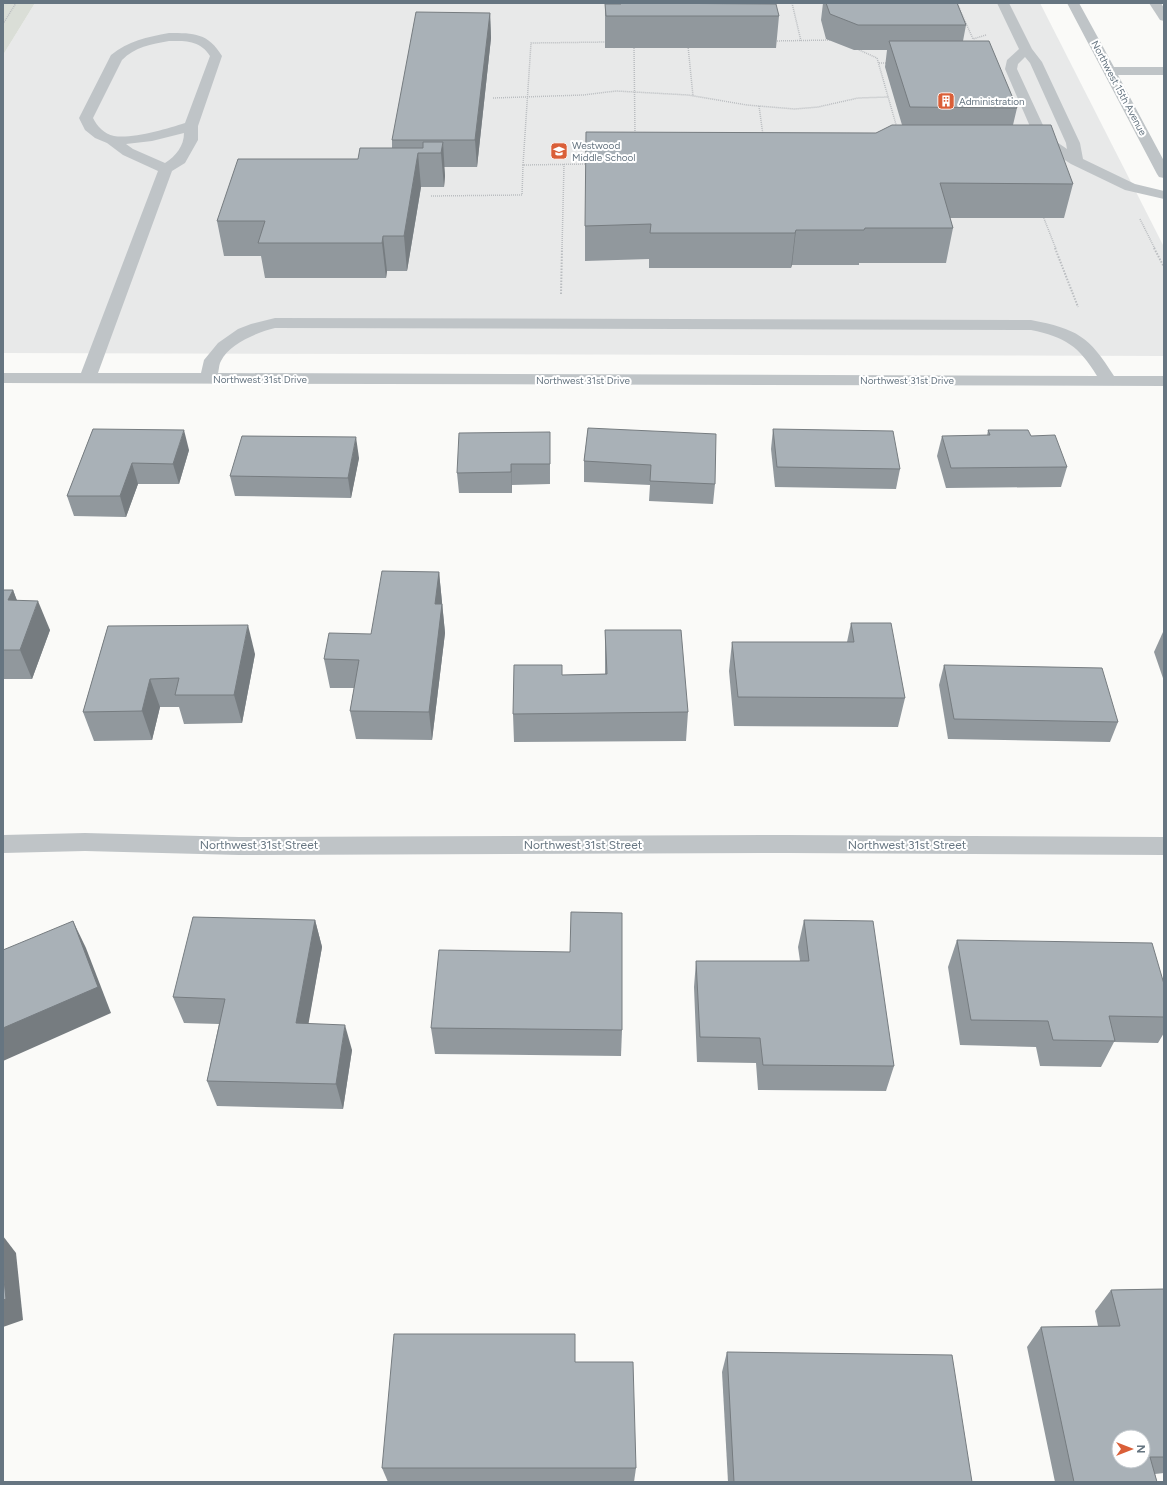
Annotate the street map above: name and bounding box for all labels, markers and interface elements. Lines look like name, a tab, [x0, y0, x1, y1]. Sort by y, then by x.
street label: Northwest 15th Avenue	[1088, 38, 1150, 138]
building icon: Administration	[936, 91, 956, 111]
place label: Administration	[959, 95, 1025, 108]
place label: Westwood Middle School	[572, 139, 636, 164]
school or university icon: Westwood Middle School	[549, 141, 569, 161]
street label: Northwest 31st Drive	[213, 373, 307, 386]
street label: Northwest 31st Drive	[536, 374, 630, 387]
street label: Northwest 31st Drive	[860, 374, 954, 387]
street label: Northwest 31st Street	[200, 838, 319, 852]
street label: Northwest 31st Street	[524, 838, 643, 852]
street label: Northwest 31st Street	[848, 838, 967, 852]
north arrow	[1111, 1429, 1151, 1469]
text: N	[1134, 1445, 1147, 1453]

